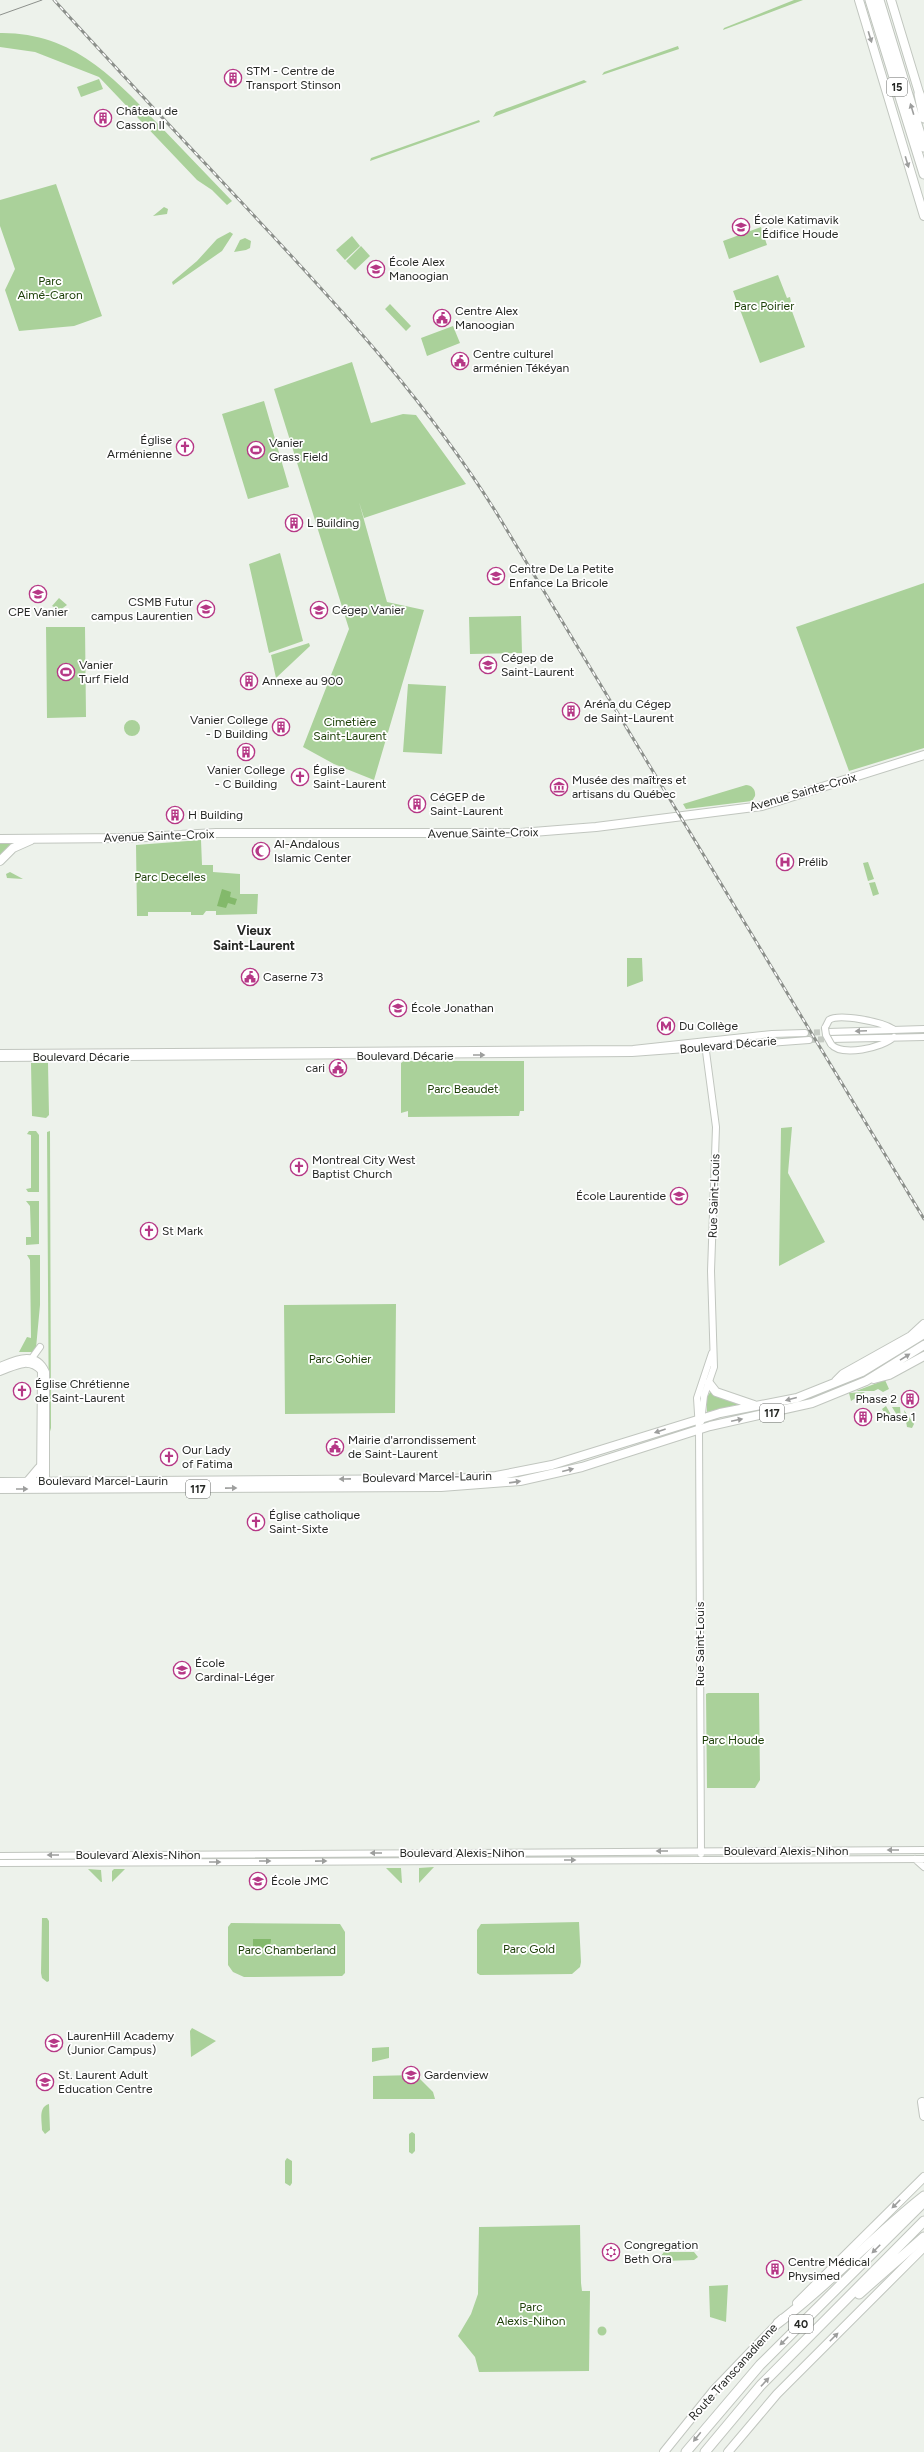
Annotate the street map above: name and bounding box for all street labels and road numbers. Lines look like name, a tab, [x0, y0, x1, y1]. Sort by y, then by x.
road number: 15	[887, 78, 907, 96]
street label: Avenue Sainte-Croix	[748, 770, 858, 814]
street label: Avenue Sainte-Croix	[428, 825, 539, 841]
street label: Avenue Sainte-Croix	[103, 827, 215, 845]
street label: Boulevard Décarie	[679, 1034, 777, 1056]
street label: Boulevard Décarie	[356, 1049, 454, 1063]
street label: Boulevard Décarie	[32, 1050, 130, 1064]
street label: Rue Saint-Louis	[706, 1153, 722, 1238]
road number: 117	[760, 1404, 784, 1422]
street label: Boulevard Marcel-Laurin	[362, 1469, 492, 1485]
street label: Boulevard Marcel-Laurin	[38, 1474, 168, 1488]
road number: 117	[186, 1480, 210, 1498]
street label: Rue Saint-Louis	[693, 1601, 707, 1686]
street label: Boulevard Alexis-Nihon	[723, 1844, 849, 1858]
street label: Boulevard Alexis-Nihon	[399, 1846, 525, 1860]
street label: Boulevard Alexis-Nihon	[75, 1848, 201, 1862]
road number: 40	[789, 2315, 813, 2333]
street label: Route Transcanadienne	[686, 2320, 780, 2423]

